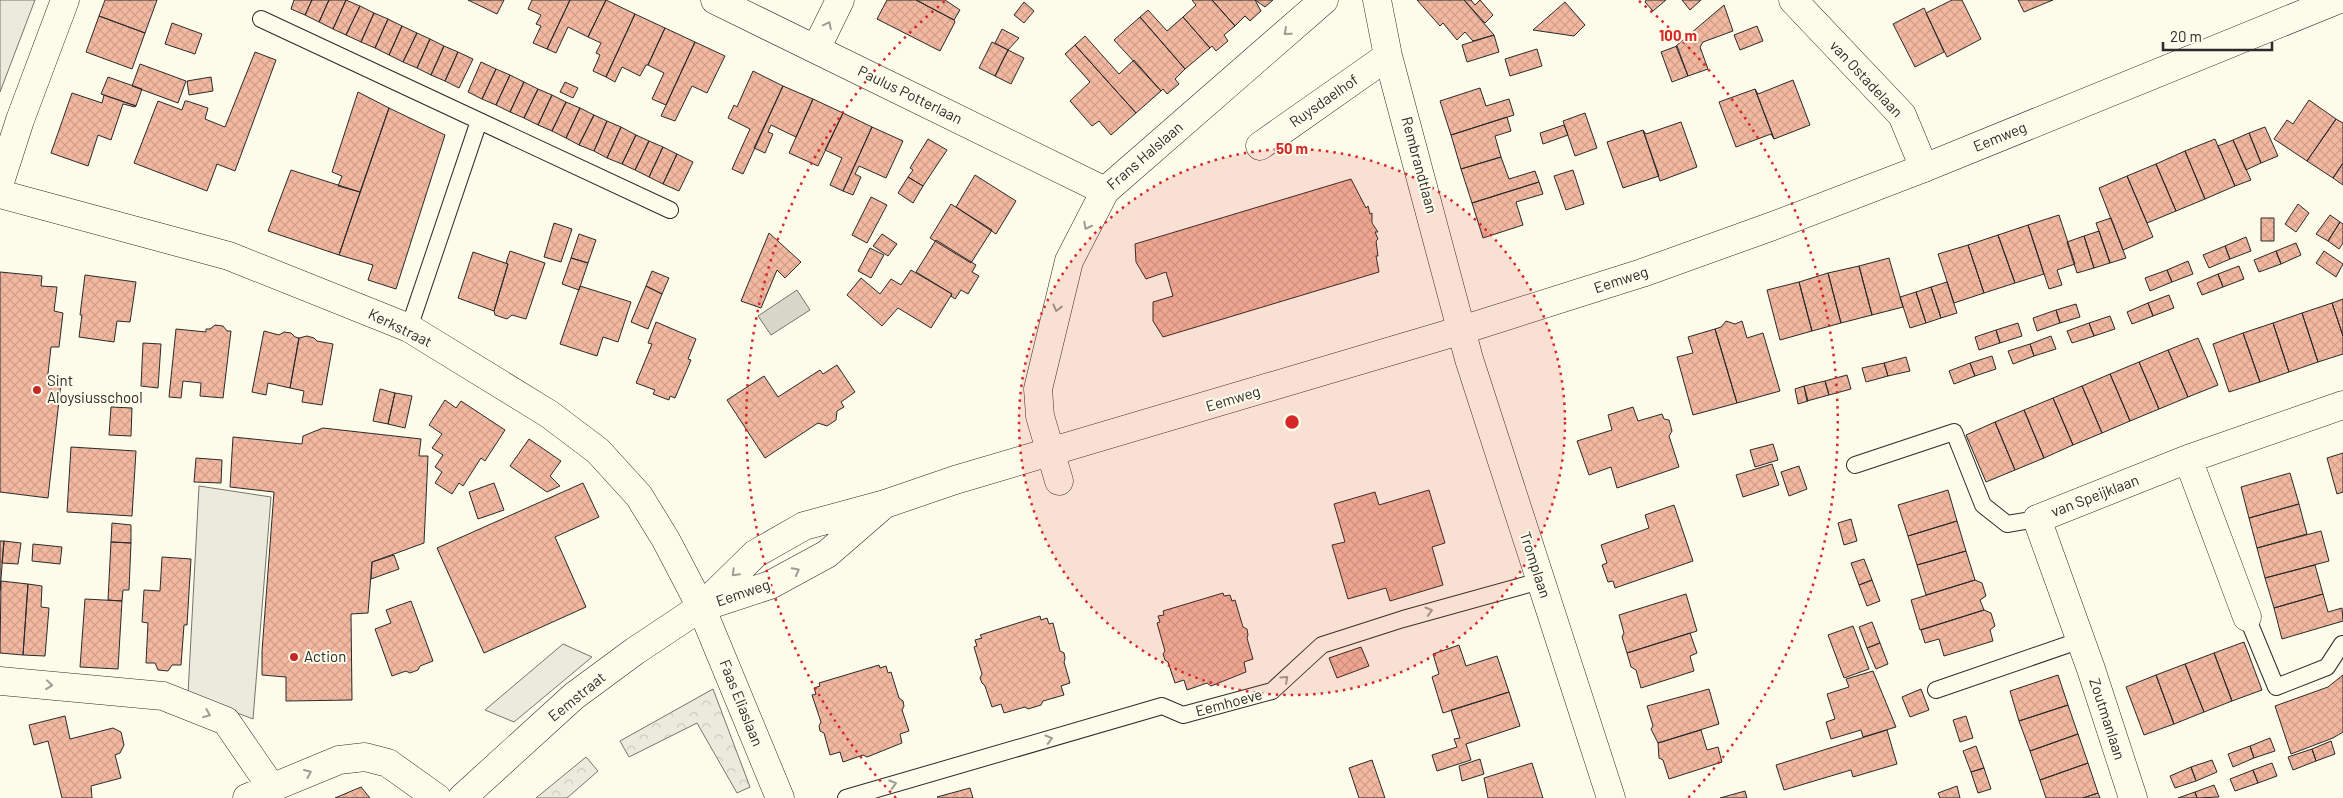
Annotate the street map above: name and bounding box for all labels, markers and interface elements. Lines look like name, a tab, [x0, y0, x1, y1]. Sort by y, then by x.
scale bar	[2163, 20, 2272, 52]
one-way arrow	[822, 21, 832, 30]
one-way arrow	[1284, 26, 1293, 35]
text: 100 m	[1659, 26, 1697, 44]
text: 20 m	[2170, 27, 2202, 45]
street label: van Ostadelaan	[1827, 36, 1907, 120]
street label: Paulus Potterlaan	[855, 61, 966, 127]
street label: Ruysdaelhof	[1286, 70, 1361, 130]
street label: Rembrandtlaan	[1398, 114, 1442, 215]
street label: Frans Halslaan	[1103, 117, 1186, 193]
street label: Eemweg	[1970, 117, 2029, 155]
text: 50 m	[1276, 139, 1308, 157]
one-way arrow	[1083, 221, 1093, 230]
street label: Eemweg	[1591, 262, 1650, 296]
street label: Kerkstraat	[366, 304, 435, 350]
one-way arrow	[1052, 304, 1063, 313]
place label: Sint Aloysiusschool	[47, 371, 143, 406]
street label: Eemweg	[1203, 381, 1262, 415]
marker: Sint Aloysiusschool	[31, 384, 43, 396]
centre of rings	[1283, 413, 1301, 431]
street label: van Speijklaan	[2048, 470, 2141, 520]
street label: Tromplaan	[1517, 529, 1555, 600]
one-way arrow	[732, 567, 741, 576]
one-way arrow	[790, 567, 799, 577]
street label: Eemweg	[713, 574, 772, 610]
one-way arrow	[1424, 607, 1432, 617]
place label: Action	[304, 647, 346, 665]
marker: Action	[288, 651, 300, 663]
street label: Faas Eliaslaan	[716, 657, 767, 749]
street label: Eemstraat	[544, 668, 609, 725]
one-way arrow	[1279, 676, 1288, 685]
street label: Zoutmanlaan	[2086, 676, 2130, 762]
one-way arrow	[45, 679, 53, 690]
street label: Eemhoeve	[1193, 685, 1264, 720]
one-way arrow	[202, 708, 211, 718]
one-way arrow	[1044, 735, 1052, 745]
one-way arrow	[303, 769, 312, 779]
one-way arrow	[888, 780, 896, 790]

